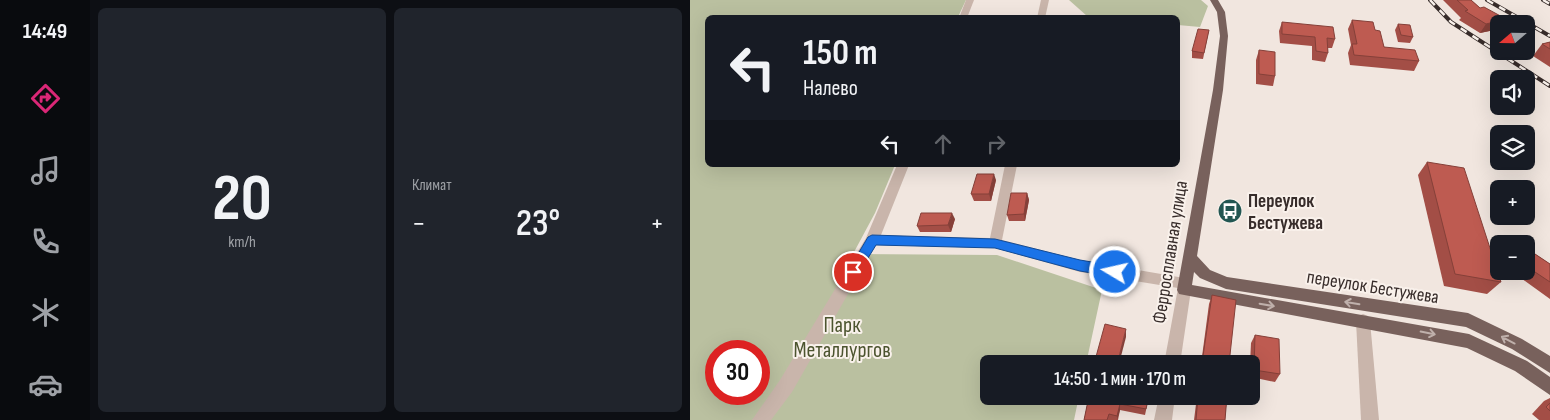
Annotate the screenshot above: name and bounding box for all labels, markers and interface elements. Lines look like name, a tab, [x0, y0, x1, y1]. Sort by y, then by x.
north arrow	[1490, 15, 1535, 60]
map controls	[1490, 15, 1535, 280]
text: 14:49	[23, 18, 67, 45]
text: 150 m	[803, 32, 877, 75]
icon: left	[720, 35, 785, 100]
button: sound	[1490, 70, 1535, 115]
text: Налево	[803, 75, 858, 102]
icon: directions	[28, 81, 63, 116]
button: layers	[1490, 125, 1535, 170]
icon: left	[876, 130, 904, 158]
icon: ahead	[929, 130, 957, 158]
icon: right	[982, 130, 1010, 158]
icon: music	[28, 153, 63, 188]
text: 20	[212, 161, 272, 239]
text: Климат	[412, 176, 452, 195]
street label: Ферросплавная улица	[1148, 179, 1193, 325]
button: +	[1490, 180, 1535, 225]
place label: Переулок Бестужева	[1248, 190, 1323, 235]
bus stop icon: Переулок Бестужева	[1217, 198, 1243, 224]
text: 23°	[516, 201, 560, 246]
text: −	[412, 207, 426, 240]
text: +	[650, 207, 664, 240]
icon: phone	[28, 224, 63, 259]
text: km/h	[228, 233, 256, 252]
button: −	[1490, 235, 1535, 280]
position arrow	[1088, 245, 1140, 297]
pin	[832, 251, 874, 293]
icon: arrive	[839, 258, 867, 286]
street label: переулок Бестужева	[1305, 266, 1440, 309]
icon: climate	[28, 295, 63, 330]
one-way arrow	[1344, 297, 1360, 307]
one-way arrow	[1259, 300, 1275, 310]
park label: Парк Металлургов	[793, 312, 891, 364]
one-way arrow	[1419, 328, 1435, 338]
one-way arrow	[1501, 335, 1516, 345]
speed limit sign: 30	[705, 340, 770, 405]
icon: car	[28, 367, 63, 402]
text: 14:50 · 1 мин · 170 m	[1054, 368, 1186, 391]

